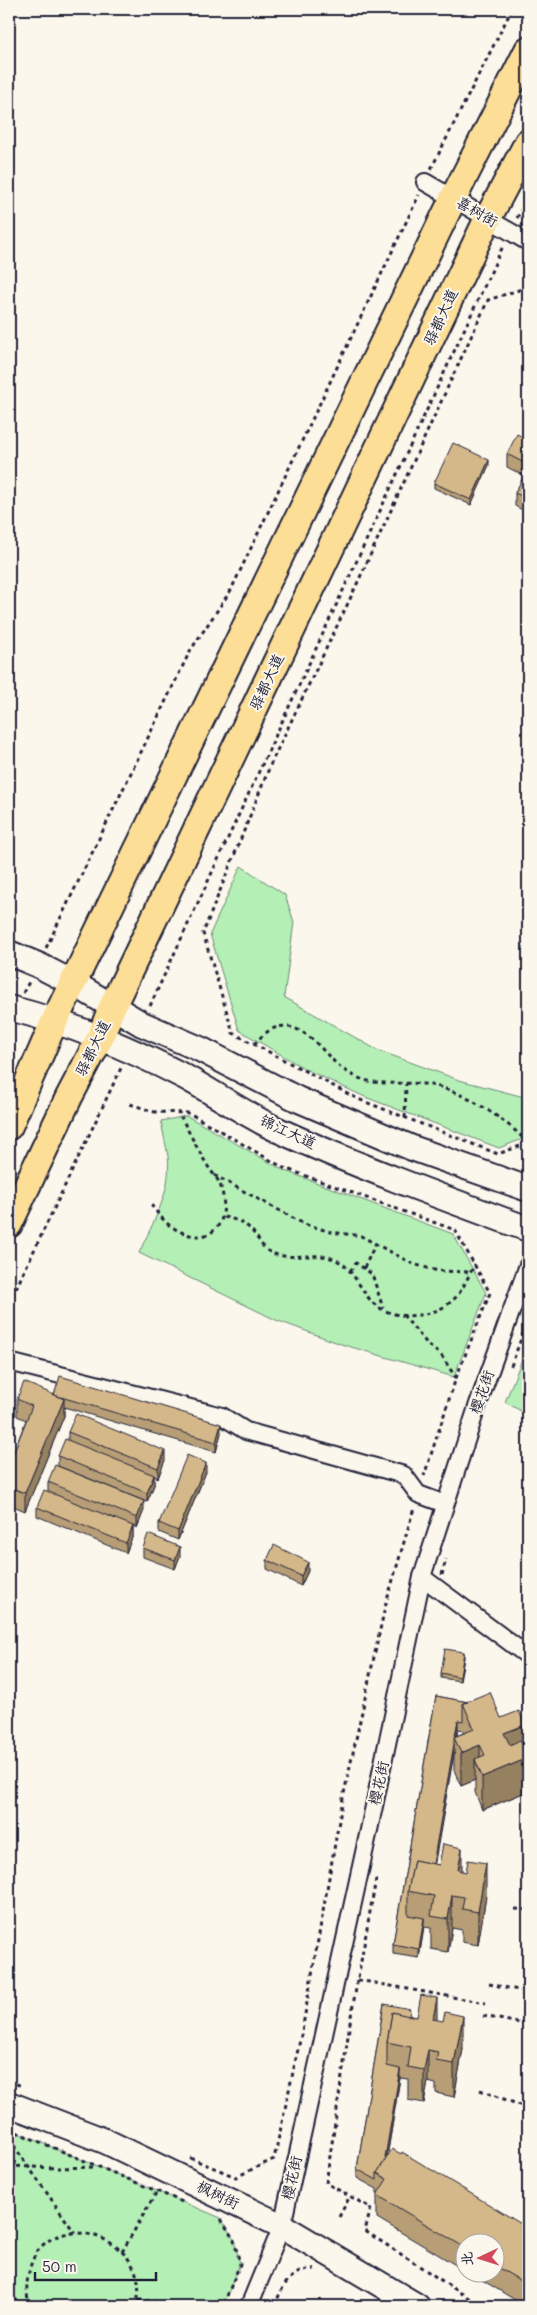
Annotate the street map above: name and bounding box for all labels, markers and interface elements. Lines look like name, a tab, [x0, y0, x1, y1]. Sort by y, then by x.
street label: 喜树街	[453, 191, 502, 231]
street label: 驿都大道	[418, 285, 462, 348]
street label: 驿都大道	[244, 650, 288, 713]
street label: 驿都大道	[70, 1016, 114, 1079]
street label: 锦江大道	[257, 1109, 320, 1153]
street label: 樱花街	[464, 1367, 498, 1416]
street label: 樱花街	[364, 1759, 392, 1807]
street label: 樱花街	[277, 2154, 305, 2202]
street label: 枫树街	[194, 2175, 243, 2213]
north arrow	[454, 2232, 504, 2282]
scale bar	[35, 2250, 156, 2282]
text: 北	[457, 2251, 476, 2267]
text: 50 m	[42, 2256, 77, 2276]

